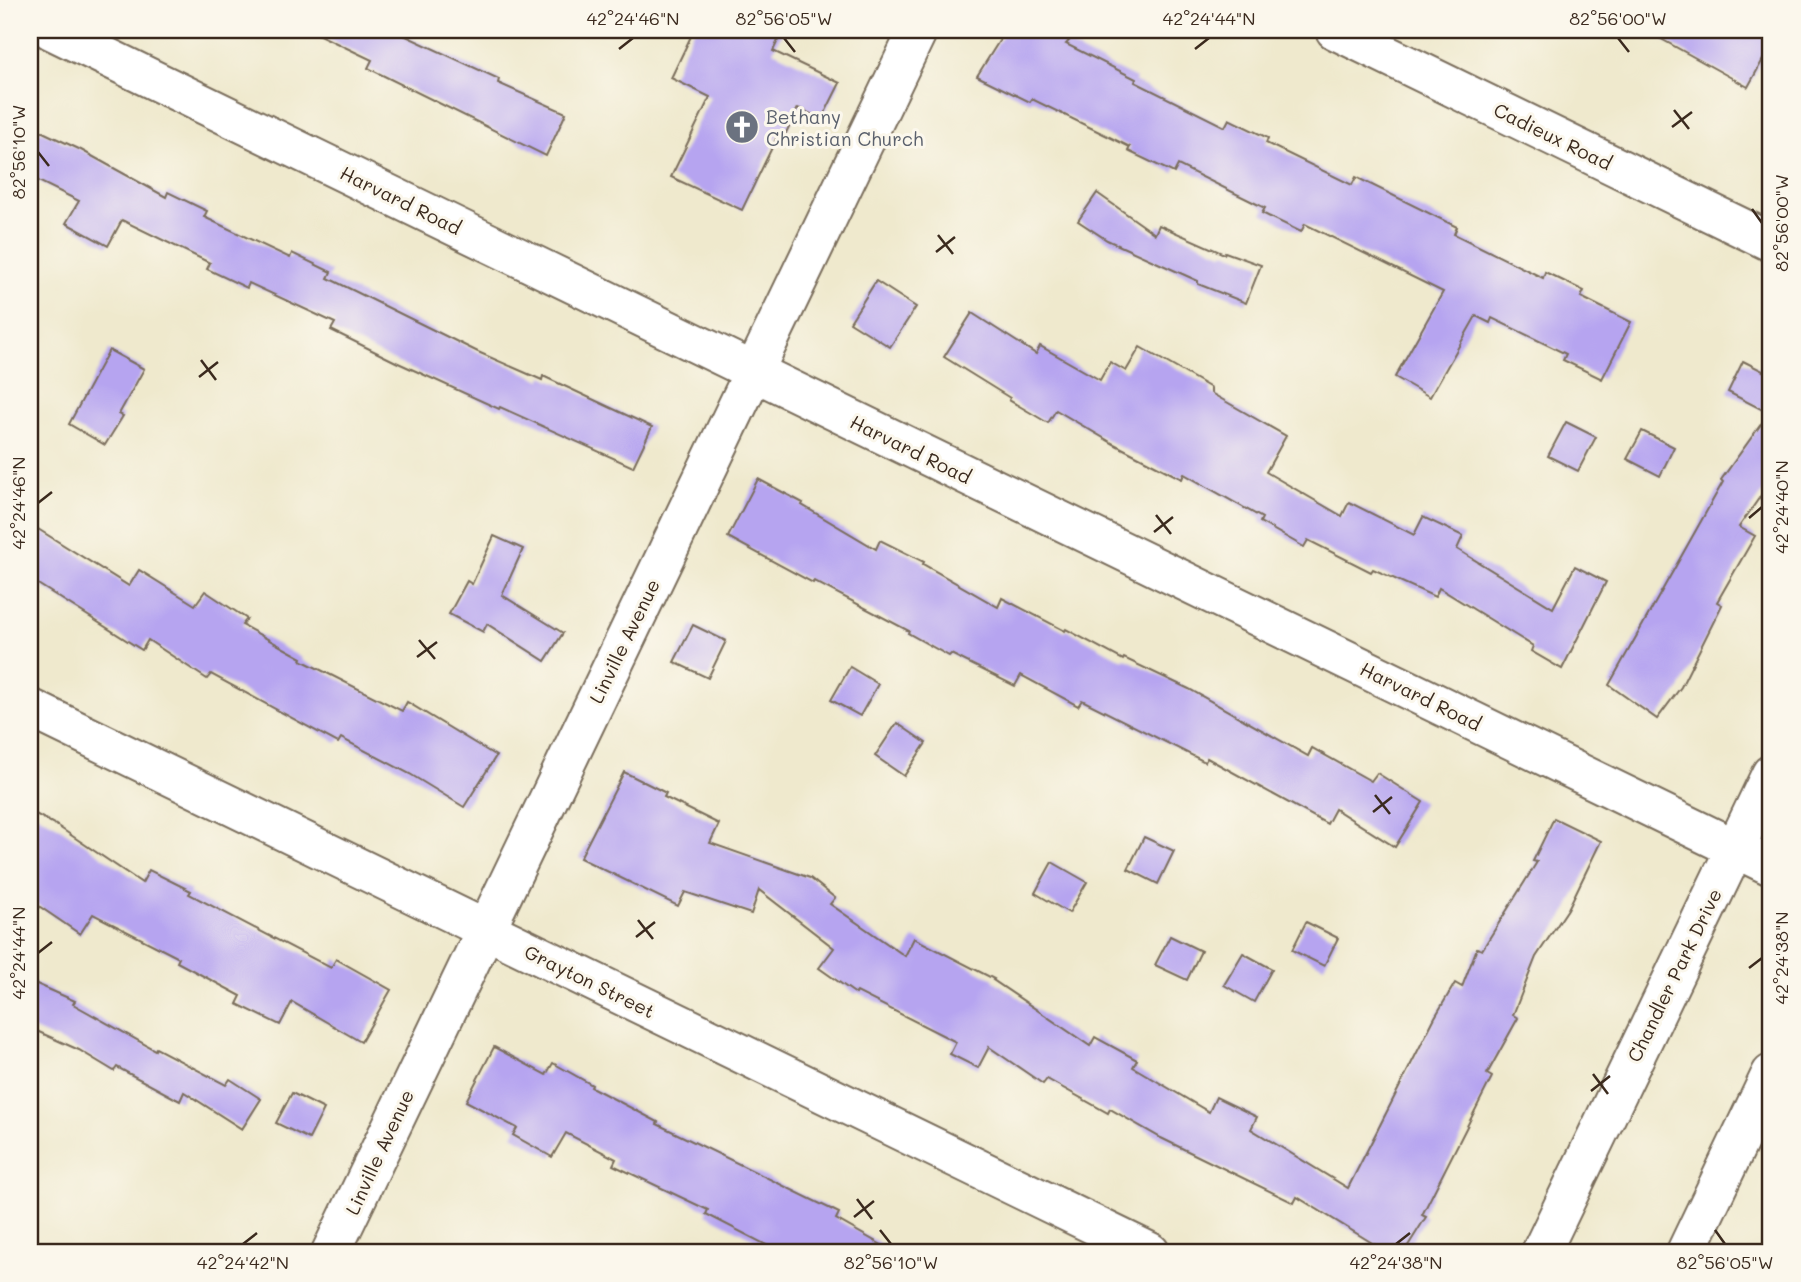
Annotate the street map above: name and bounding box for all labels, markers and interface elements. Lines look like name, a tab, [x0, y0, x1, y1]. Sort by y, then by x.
text: 42°24'46"N	[586, 6, 680, 30]
text: 82°56'05"W	[736, 6, 832, 30]
text: 42°24'44"N	[1163, 6, 1255, 30]
text: 82°56'00"W	[1569, 6, 1667, 30]
street label: Cadieux Road	[1490, 97, 1616, 175]
place label: Bethany Christian Church	[766, 104, 924, 151]
text: 82°56'10"W	[6, 105, 30, 199]
church icon: Bethany Christian Church	[723, 108, 761, 146]
street label: Harvard Road	[336, 160, 466, 240]
text: 82°56'00"W	[1769, 174, 1793, 272]
street label: Harvard Road	[846, 409, 976, 489]
text: 42°24'46"N	[6, 456, 30, 550]
text: 42°24'40"N	[1769, 460, 1793, 554]
street label: Linville Avenue	[583, 575, 665, 707]
street label: Harvard Road	[1356, 656, 1486, 736]
street label: Chandler Park Drive	[1621, 884, 1727, 1066]
text: 42°24'44"N	[6, 907, 30, 999]
text: 42°24'38"N	[1769, 911, 1793, 1005]
street label: Grayton Street	[521, 939, 659, 1023]
street label: Linville Avenue	[339, 1085, 419, 1219]
text: 42°24'42"N	[197, 1250, 289, 1274]
text: 82°56'10"W	[844, 1250, 938, 1274]
text: 42°24'38"N	[1349, 1250, 1443, 1274]
text: 82°56'05"W	[1677, 1250, 1773, 1274]

